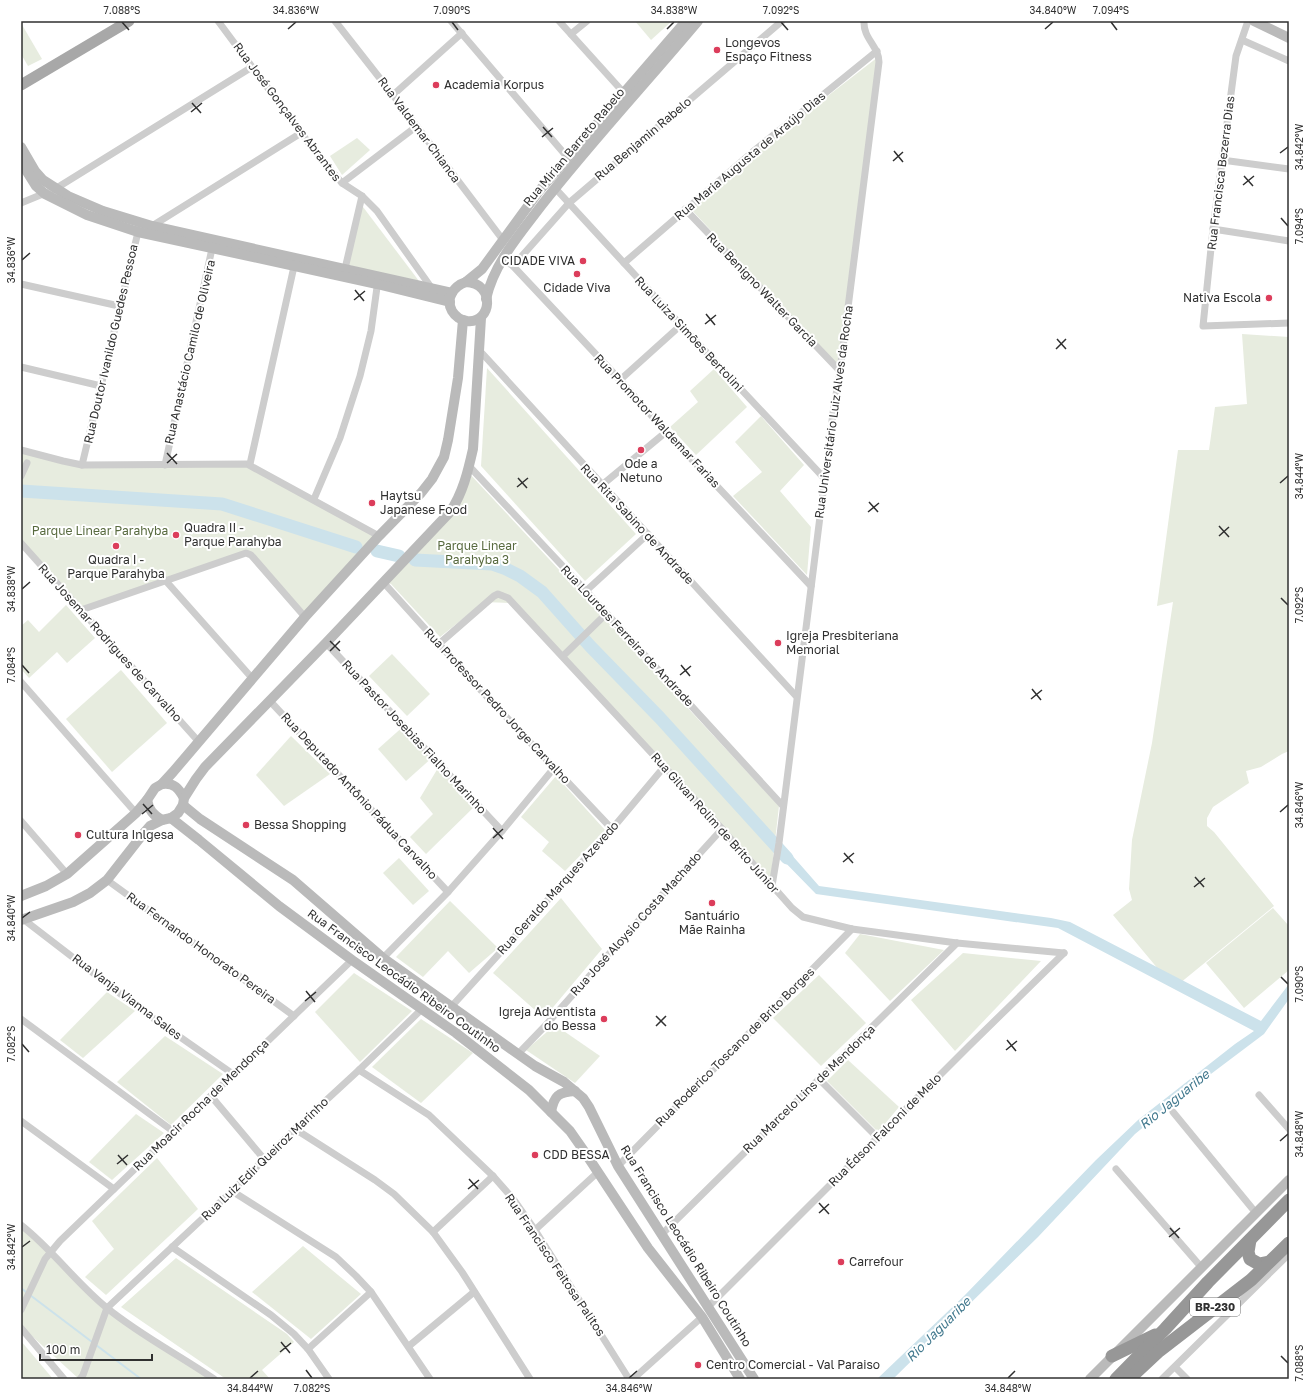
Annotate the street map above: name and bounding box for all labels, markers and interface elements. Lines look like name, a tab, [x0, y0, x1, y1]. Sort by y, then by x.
text: 7.088°S	[104, 4, 141, 16]
text: 34.836°W	[273, 4, 320, 16]
text: 7.090°S	[433, 4, 471, 16]
text: 34.838°W	[651, 4, 698, 16]
text: 7.092°S	[763, 4, 799, 16]
text: 34.840°W	[1030, 4, 1077, 16]
text: 7.094°S	[1093, 4, 1129, 16]
place label: Longevos Espaço Fitness	[725, 35, 812, 64]
street label: Rua José Gonçalves Abrantes	[230, 39, 345, 184]
marker: Longevos Espaço Fitness	[712, 45, 722, 55]
street label: Rua Valdemar Chianca	[375, 74, 464, 186]
place label: Academia Korpus	[444, 77, 544, 92]
marker: Academia Korpus	[431, 80, 441, 90]
street label: Rua Mirian Barreto Rabelo	[520, 85, 627, 209]
street label: Rua Maria Augusta de Araújo Dias	[671, 88, 828, 223]
street label: Rua Benjamin Rabelo	[591, 94, 694, 183]
street label: Rua Francisca Bezerra Dias	[1204, 95, 1237, 251]
text: 34.842°W	[1293, 123, 1305, 170]
text: 7.094°S	[1293, 208, 1305, 244]
street label: Rua Benigno Walter Garcia	[704, 230, 821, 350]
text: 34.836°W	[5, 236, 17, 283]
street label: Rua Doutor Ivanildo Guedes Pessoa	[80, 243, 141, 445]
place label: CIDADE VIVA	[501, 253, 575, 268]
marker: CIDADE VIVA	[578, 256, 588, 266]
street label: Rua Anastácio Camilo de Oliveira	[161, 258, 218, 446]
marker: Cidade Viva	[572, 269, 582, 279]
street label: Rua Luiza Simões Bertolini	[632, 273, 747, 395]
place label: Cidade Viva	[543, 280, 611, 295]
place label: Nativa Escola	[1183, 290, 1261, 305]
marker: Nativa Escola	[1264, 293, 1274, 303]
street label: Rua Universitário Luiz Alves da Rocha	[811, 304, 856, 520]
street label: Rua Promotor Waldemar Farias	[591, 351, 723, 491]
marker: Ode a Netuno	[636, 445, 646, 455]
text: 34.844°W	[1293, 452, 1305, 499]
place label: Ode a Netuno	[620, 456, 662, 485]
street label: Rua Rita Sabino de Andrade	[578, 460, 697, 587]
place label: Haytsu Japanese Food	[380, 488, 467, 517]
marker: Haytsu Japanese Food	[367, 498, 377, 508]
place label: Quadra II - Parque Parahyba	[184, 520, 282, 549]
park label: Parque Linear Parahyba	[32, 523, 168, 538]
marker: Quadra II - Parque Parahyba	[171, 530, 181, 540]
park label: Parque Linear Parahyba 3	[437, 538, 517, 567]
marker: Quadra I - Parque Parahyba	[111, 541, 121, 551]
place label: Quadra I - Parque Parahyba	[67, 552, 165, 581]
street label: Rua Josemar Rodrigues de Carvalho	[35, 561, 185, 725]
street label: Rua Lourdes Ferreira de Andrade	[558, 562, 697, 710]
text: 34.838°W	[5, 565, 17, 612]
text: 7.092°S	[1293, 587, 1305, 623]
street label: Rua Professor Pedro Jorge Carvalho	[421, 625, 574, 787]
place label: Igreja Presbiteriana Memorial	[786, 628, 899, 657]
marker: Igreja Presbiteriana Memorial	[773, 638, 783, 648]
text: 7.084°S	[5, 647, 17, 683]
street label: Rua Pastor Josebias Fialho Marinho	[339, 657, 490, 817]
street label: Rua Deputado Antônio Pádua Carvalho	[278, 709, 441, 882]
street label: Rua Gilvan Rolim de Brito Júnior	[648, 749, 783, 896]
text: 34.846°W	[1293, 781, 1305, 828]
place label: Bessa Shopping	[254, 817, 347, 832]
street label: Rua Geraldo Marques Azevedo	[494, 818, 622, 958]
marker: Bessa Shopping	[241, 820, 251, 830]
place label: Cultura Inlgesa	[86, 827, 174, 842]
marker: Cultura Inlgesa	[73, 830, 83, 840]
street label: Rua José Aloysio Costa Machado	[567, 848, 704, 999]
street label: Rua Fernando Honorato Pereira	[124, 888, 279, 1007]
text: 34.840°W	[5, 894, 17, 941]
marker: Santuário Mãe Rainha	[707, 898, 717, 908]
street label: Rua Francisco Leocádio Ribeiro Coutinho	[305, 905, 504, 1056]
place label: Santuário Mãe Rainha	[679, 908, 745, 937]
street label: Rua Vanja Vianna Sales	[69, 950, 185, 1043]
street label: Rua Roderico Toscano de Brito Borges	[652, 964, 817, 1129]
text: 7.090°S	[1293, 965, 1305, 1003]
place label: Igreja Adventista do Bessa	[498, 1004, 596, 1033]
marker: Igreja Adventista do Bessa	[599, 1014, 609, 1024]
street label: Rua Marcelo Lins de Mendonça	[739, 1021, 878, 1156]
text: 7.082°S	[5, 1026, 17, 1062]
street label: Rua Moacir Rocha de Mendonça	[130, 1036, 272, 1174]
water label: Rio Jaguaribe	[1136, 1065, 1213, 1132]
street label: Rua Édson Falconi de Melo	[825, 1070, 944, 1189]
street label: Rua Luiz Edir Queiroz Marinho	[198, 1094, 331, 1223]
text: 34.848°W	[1293, 1110, 1305, 1157]
street label: Rua Francisco Leocádio Ribeiro Coutinho	[618, 1142, 755, 1349]
place label: CDD BESSA	[543, 1147, 610, 1162]
marker: CDD BESSA	[530, 1150, 540, 1160]
street label: Rua Francisco Feitosa Palitos	[502, 1190, 609, 1339]
text: 34.842°W	[5, 1223, 17, 1270]
place label: Carrefour	[849, 1254, 904, 1269]
marker: Carrefour	[836, 1257, 846, 1267]
water label: Rio Jaguaribe	[902, 1292, 975, 1365]
road number: BR-230	[1190, 1298, 1240, 1316]
scale bar	[40, 1336, 152, 1362]
text: 100 m	[46, 1342, 80, 1357]
text: 7.088°S	[1293, 1345, 1305, 1382]
place label: Centro Comercial - Val Paraiso	[706, 1357, 880, 1372]
marker: Centro Comercial - Val Paraiso	[693, 1360, 703, 1370]
text: 34.844°W	[227, 1382, 274, 1394]
text: 7.082°S	[294, 1382, 330, 1394]
text: 34.846°W	[606, 1382, 653, 1394]
text: 34.848°W	[985, 1382, 1032, 1394]

